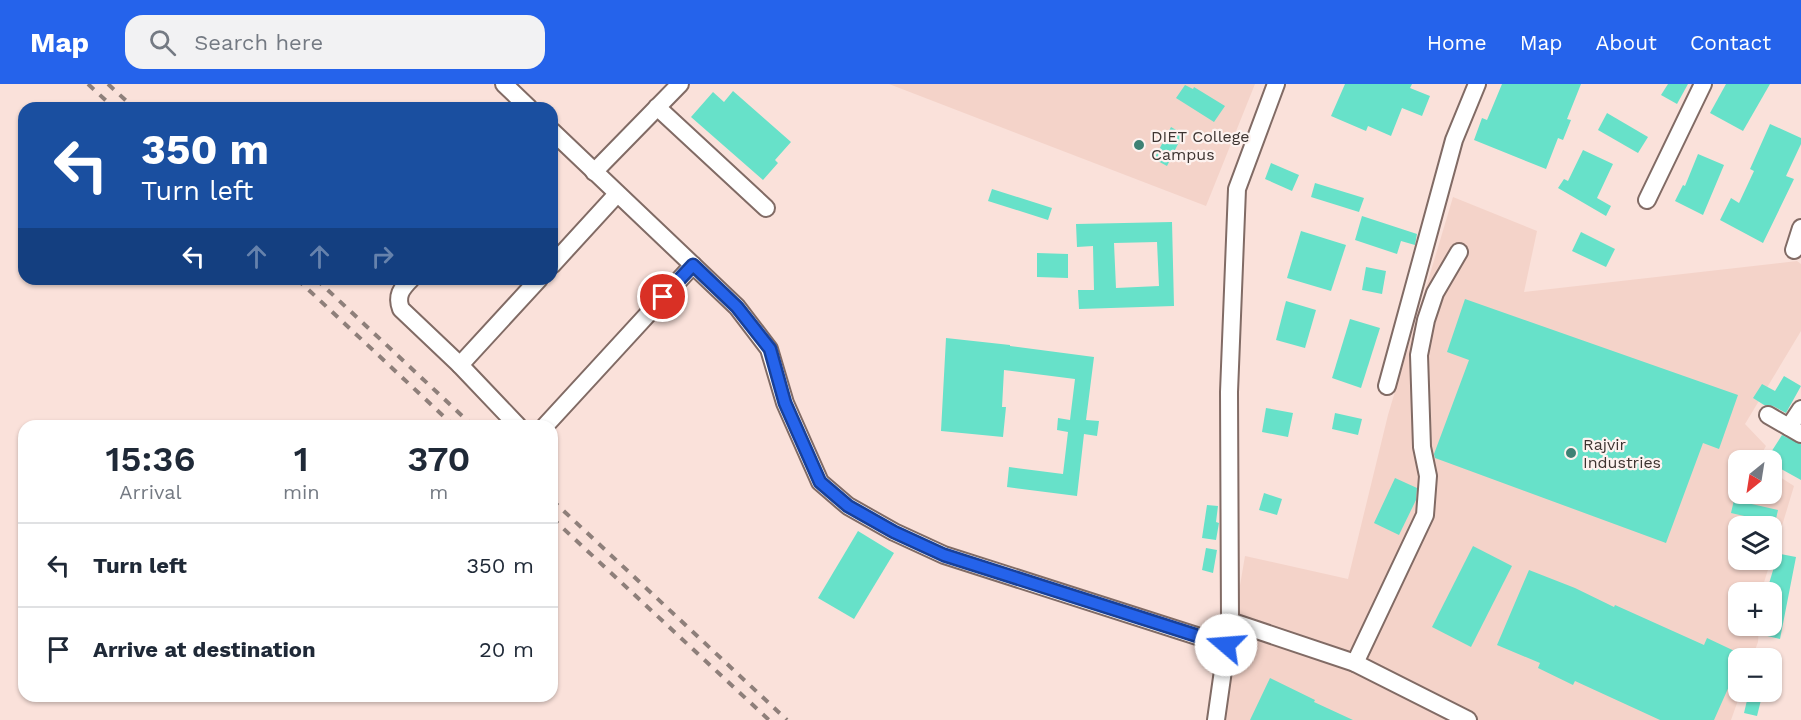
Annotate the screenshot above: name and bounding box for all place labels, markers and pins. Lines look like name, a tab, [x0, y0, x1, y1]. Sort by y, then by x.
place label: DIET College Campus	[1151, 127, 1250, 164]
marker: DIET College Campus	[1132, 138, 1146, 152]
pin	[637, 271, 688, 322]
place label: Rajvir Industries	[1583, 435, 1661, 472]
marker: Rajvir Industries	[1564, 446, 1578, 460]

